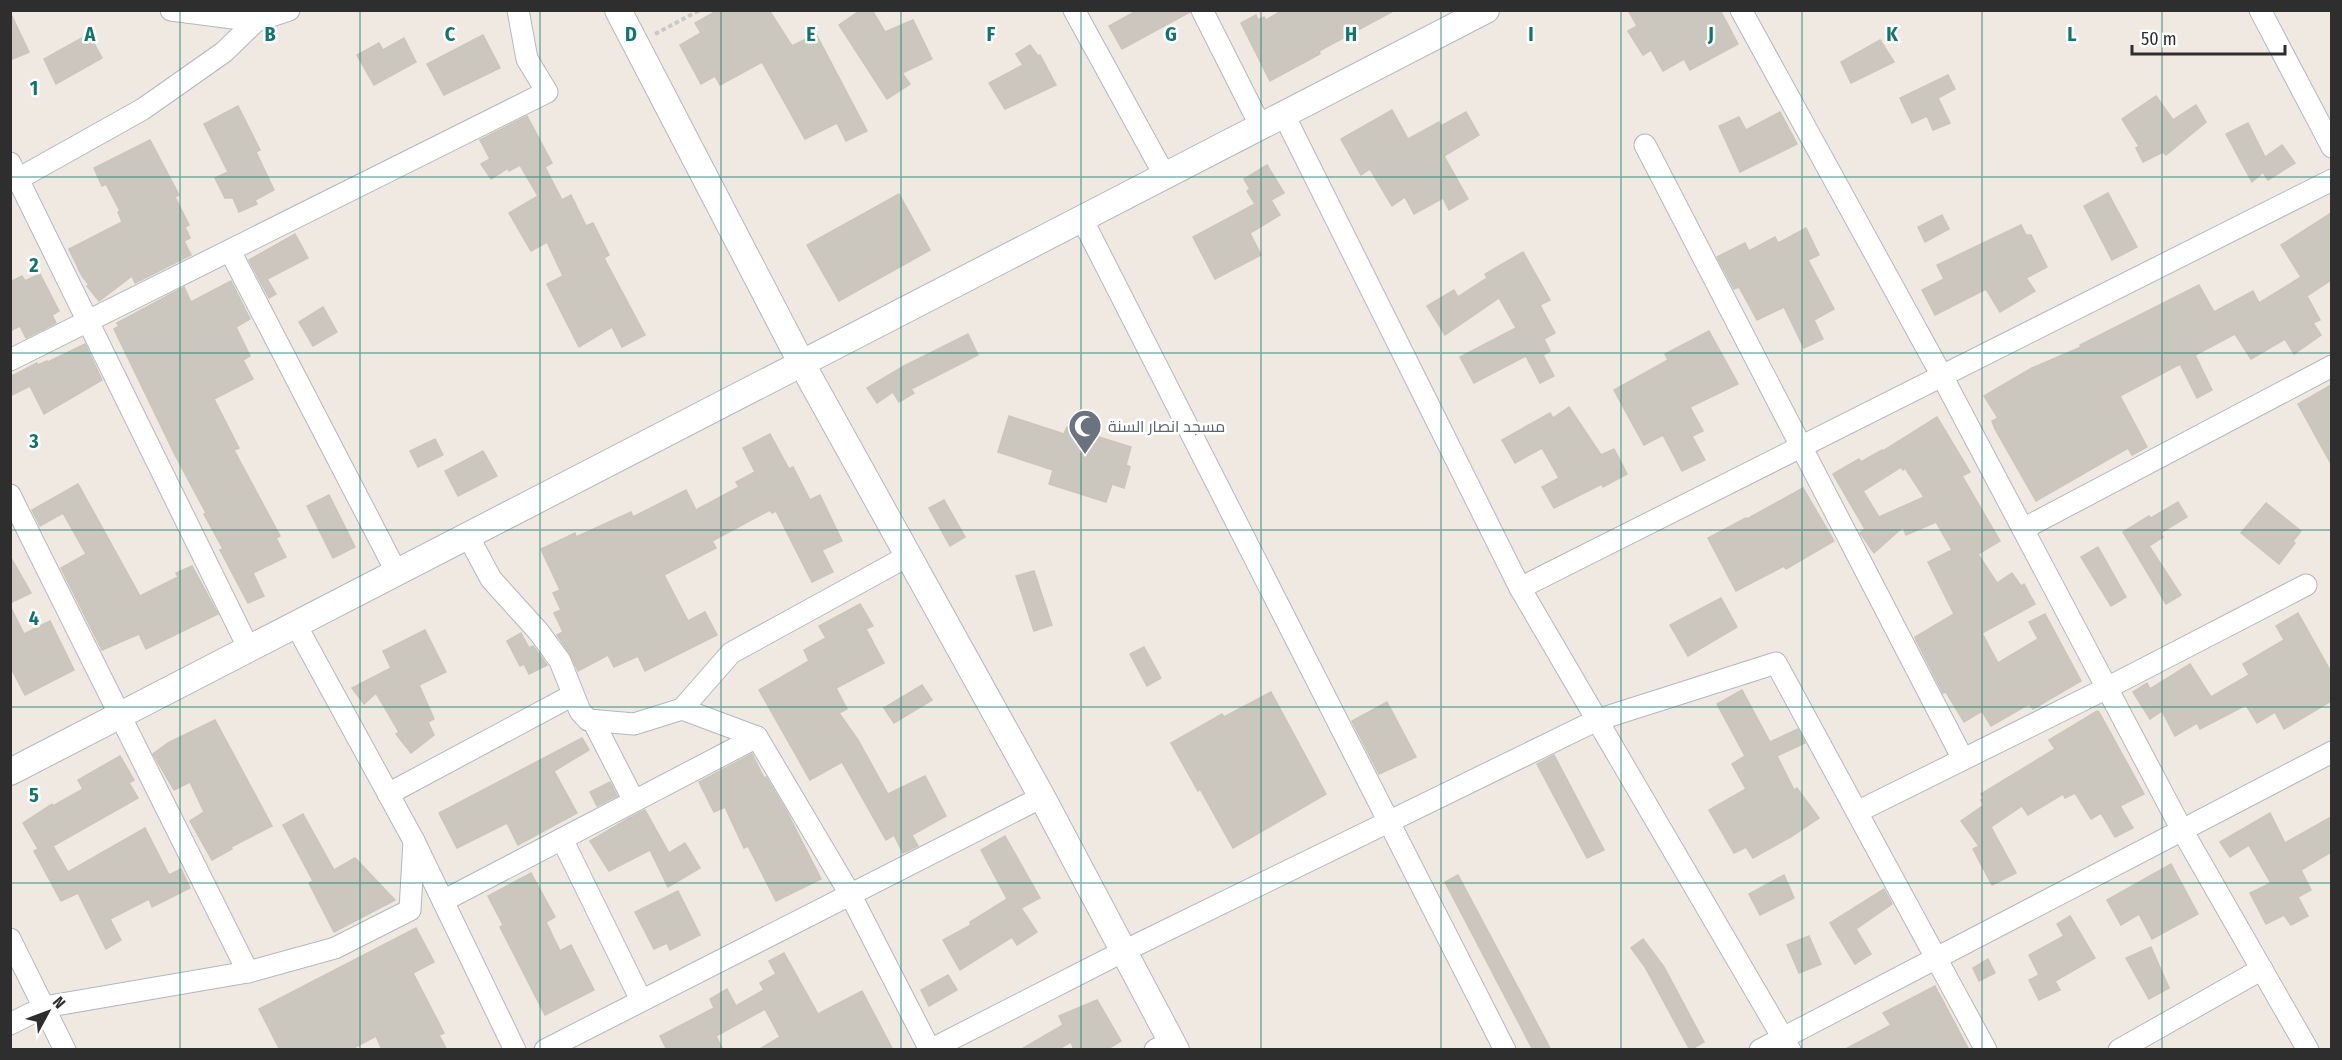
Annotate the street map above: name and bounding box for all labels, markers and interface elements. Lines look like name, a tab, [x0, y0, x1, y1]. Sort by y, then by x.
scale bar	[2132, 18, 2285, 56]
text: A	[84, 22, 97, 46]
text: B	[264, 22, 276, 46]
text: C	[445, 22, 456, 46]
text: D	[625, 22, 637, 46]
text: E	[806, 22, 816, 46]
text: F	[987, 22, 996, 46]
text: G	[1165, 22, 1177, 46]
text: H	[1345, 22, 1357, 46]
text: I	[1528, 22, 1534, 46]
text: J	[1707, 22, 1714, 46]
text: K	[1886, 22, 1898, 46]
text: L	[2067, 22, 2077, 46]
text: 50 m	[2141, 28, 2177, 50]
text: 1	[30, 76, 38, 100]
text: 2	[28, 253, 39, 277]
mosque icon: مسجد انصار السنة	[1067, 408, 1103, 455]
place label: مسجد انصار السنة	[1108, 417, 1225, 436]
text: 3	[28, 429, 39, 453]
text: 4	[29, 606, 39, 630]
text: 5	[29, 783, 39, 807]
north arrow	[18, 982, 78, 1042]
text: N	[49, 993, 69, 1012]

